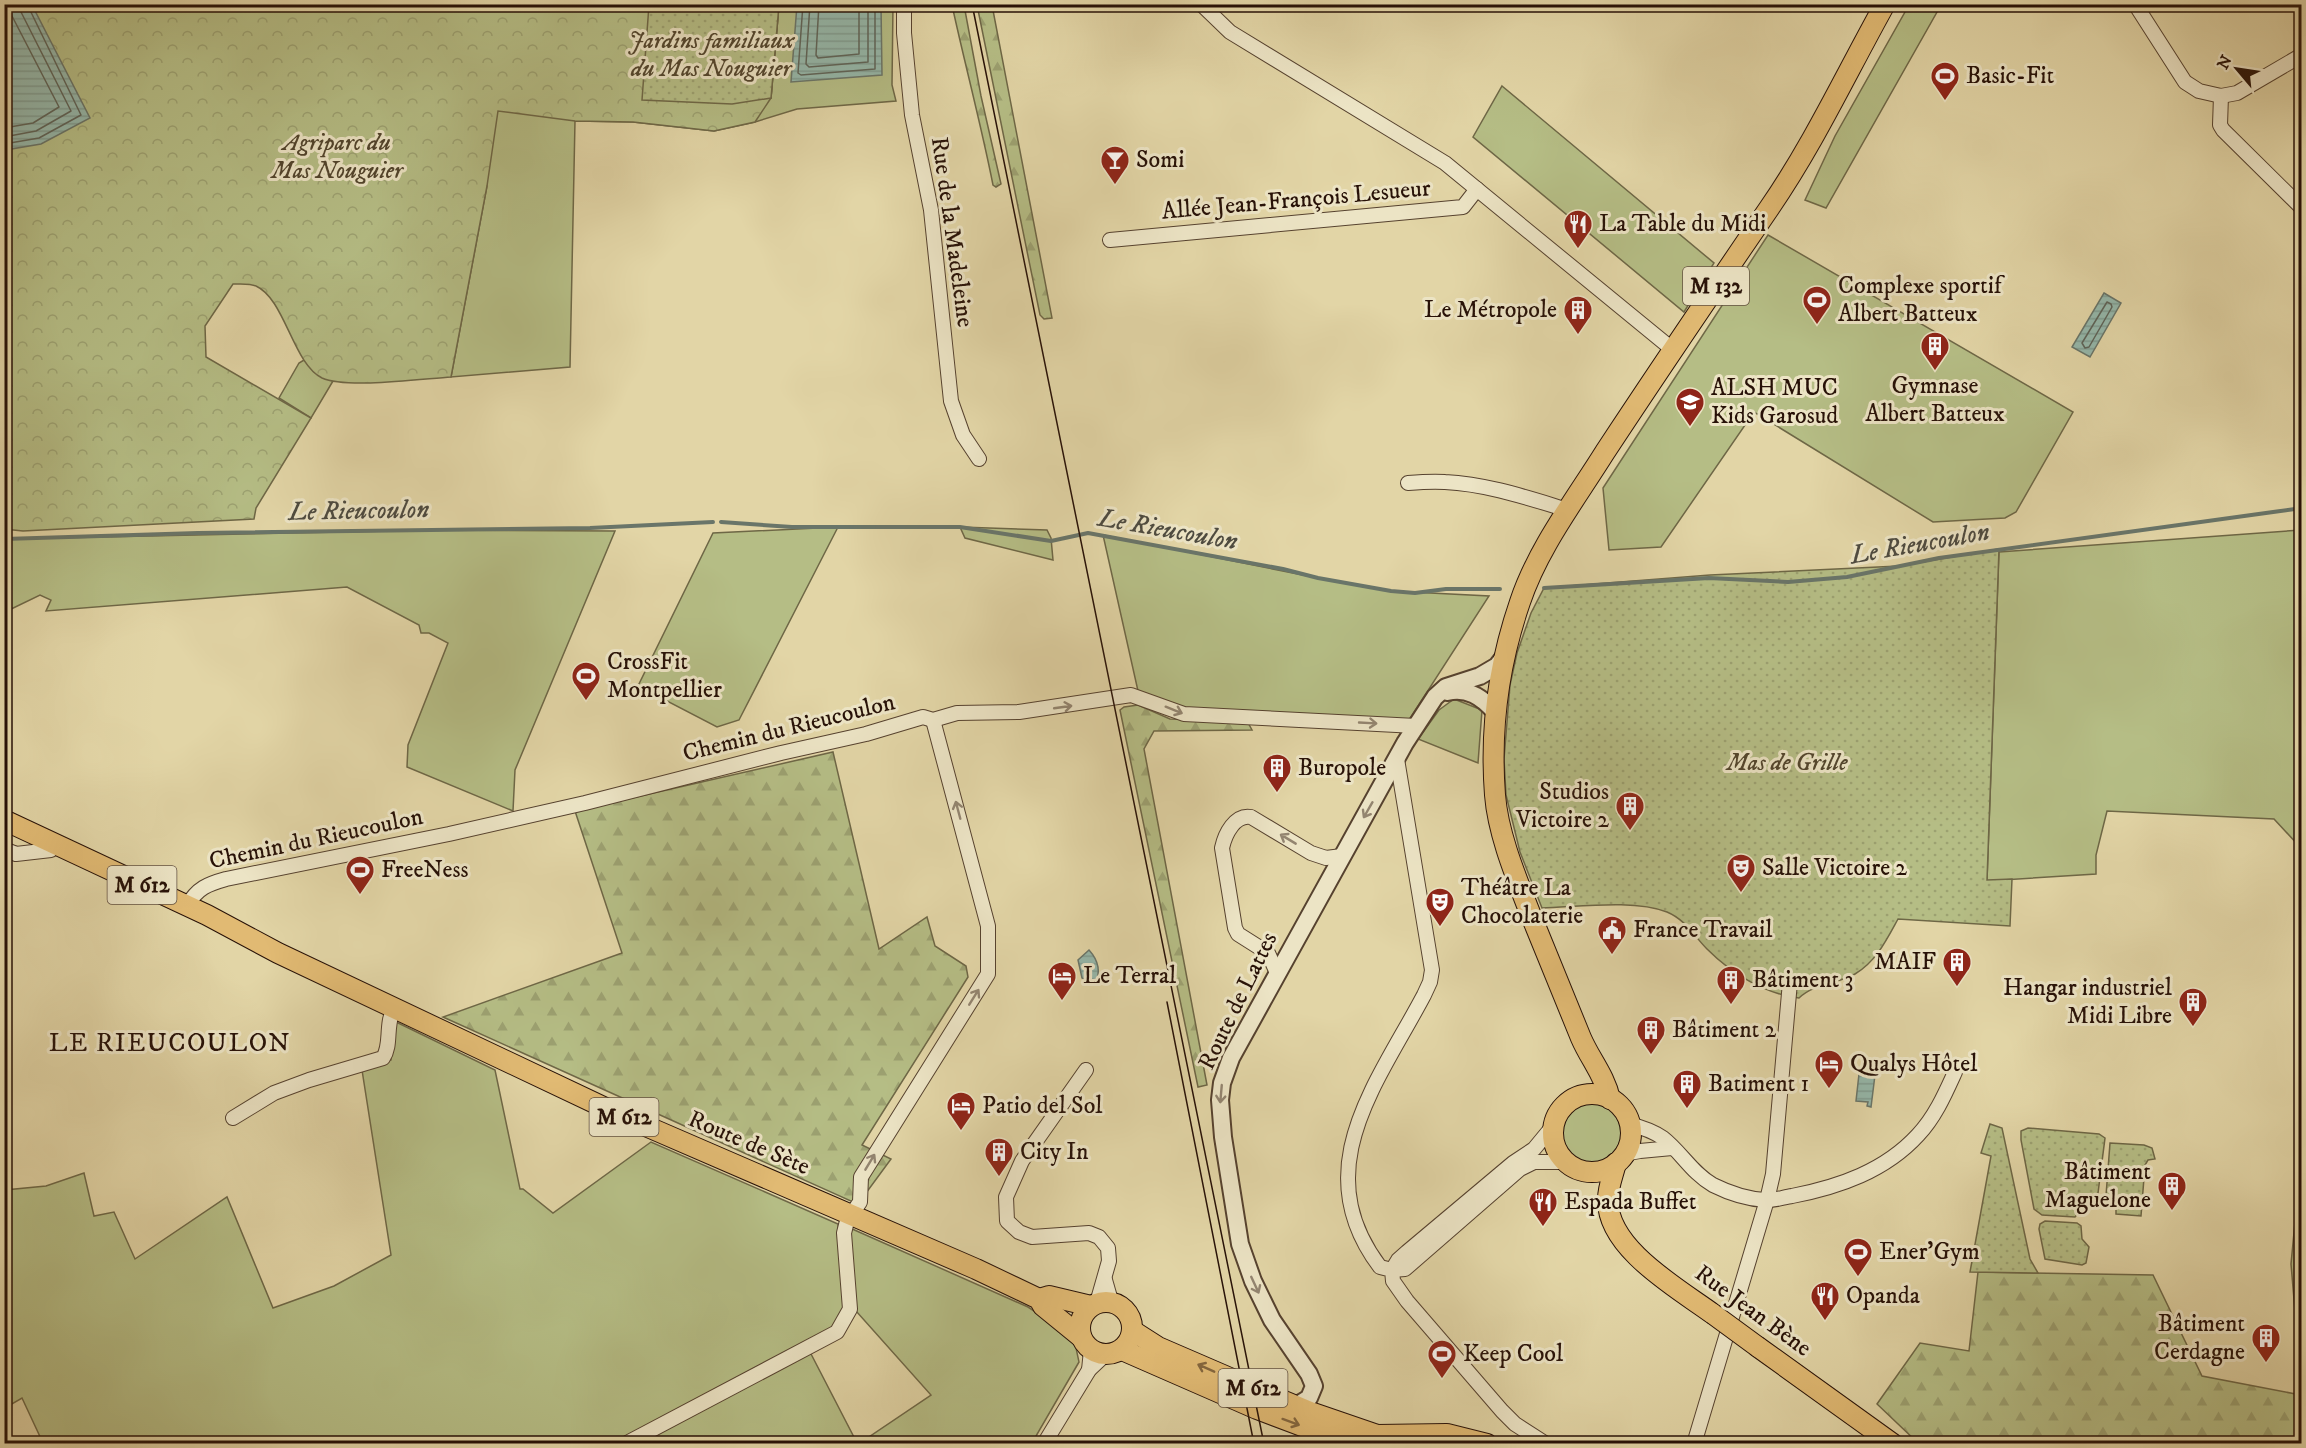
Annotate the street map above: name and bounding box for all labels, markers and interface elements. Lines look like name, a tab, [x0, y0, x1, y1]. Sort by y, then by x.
park label: Jardins familiaux du Mas Nouguier	[628, 26, 796, 84]
north arrow	[2207, 39, 2267, 99]
text: N	[2213, 52, 2237, 73]
sports icon: Basic-Fit	[1929, 60, 1961, 102]
place label: Basic-Fit	[1966, 61, 2054, 91]
park label: Agriparc du Mas Nouguier	[269, 128, 405, 186]
street label: Rue de la Madeleine	[924, 135, 980, 329]
bar icon: Somi	[1099, 144, 1131, 186]
place label: Somi	[1136, 145, 1184, 175]
street label: Allée Jean-François Lesueur	[1160, 173, 1432, 227]
restaurant icon: La Table du Midi	[1562, 208, 1594, 250]
place label: La Table du Midi	[1599, 209, 1766, 239]
road number: M 132	[1683, 267, 1749, 305]
place label: Complexe sportif Albert Batteux	[1838, 271, 2005, 329]
sports icon: Complexe sportif Albert Batteux	[1801, 284, 1833, 326]
building icon: Le Métropole	[1562, 294, 1594, 336]
place label: Le Métropole	[1424, 295, 1557, 325]
building icon: Gymnase Albert Batteux	[1919, 330, 1951, 372]
place label: Gymnase Albert Batteux	[1865, 371, 2005, 429]
place label: ALSH MUC Kids Garosud	[1711, 373, 1838, 431]
school or university icon: ALSH MUC Kids Garosud	[1674, 386, 1706, 428]
water label: Le Rieucoulon	[286, 493, 430, 529]
water label: Le Rieucoulon	[1094, 501, 1240, 558]
water label: Le Rieucoulon	[1846, 516, 1992, 573]
place label: CrossFit Montpellier	[607, 647, 722, 705]
sports icon: CrossFit Montpellier	[570, 660, 602, 702]
street label: Chemin du Rieucoulon	[680, 687, 899, 769]
one-way arrow	[1052, 701, 1072, 712]
one-way arrow	[1164, 705, 1183, 716]
one-way arrow	[1358, 717, 1378, 728]
park label: Mas de Grille	[1725, 748, 1848, 778]
building icon: Buropole	[1261, 752, 1293, 794]
place label: Buropole	[1298, 753, 1386, 783]
place label: Studios Victoire 2	[1515, 777, 1609, 835]
building icon: Studios Victoire 2	[1614, 790, 1646, 832]
one-way arrow	[952, 801, 963, 820]
one-way arrow	[1362, 801, 1374, 818]
street label: Chemin du Rieucoulon	[206, 802, 426, 876]
one-way arrow	[1280, 833, 1297, 845]
theatre icon: Salle Victoire 2	[1725, 852, 1757, 894]
place label: Salle Victoire 2	[1762, 853, 1907, 883]
sports icon: FreeNess	[344, 854, 376, 896]
place label: FreeNess	[381, 855, 468, 885]
road number: M 612	[108, 866, 176, 904]
place label: Théâtre La Chocolaterie	[1461, 873, 1583, 931]
theatre icon: Théâtre La Chocolaterie	[1424, 886, 1456, 928]
public building icon: France Travail	[1596, 914, 1628, 956]
place label: France Travail	[1633, 915, 1773, 945]
street label: Route de Lattes	[1192, 927, 1284, 1075]
building icon: MAIF	[1941, 946, 1973, 988]
place label: MAIF	[1874, 947, 1936, 977]
hotel icon: Le Terral	[1046, 960, 1078, 1002]
place label: Le Terral	[1083, 961, 1177, 991]
building icon: Bâtiment 3	[1715, 964, 1747, 1006]
place label: Bâtiment 3	[1752, 965, 1853, 995]
place label: Hangar industriel Midi Libre	[2003, 973, 2173, 1031]
building icon: Hangar industriel Midi Libre	[2177, 986, 2209, 1028]
one-way arrow	[968, 989, 980, 1006]
building icon: Bâtiment 2	[1635, 1014, 1667, 1056]
place label: Bâtiment 2	[1672, 1015, 1776, 1045]
district label: LE RIEUCOULON	[49, 1027, 291, 1060]
hotel icon: Qualys Hôtel	[1813, 1048, 1845, 1090]
place label: Qualys Hôtel	[1850, 1049, 1978, 1079]
building icon: Batiment 1	[1671, 1068, 1703, 1110]
place label: Batiment 1	[1708, 1069, 1809, 1099]
one-way arrow	[1215, 1084, 1226, 1103]
hotel icon: Patio del Sol	[945, 1090, 977, 1132]
place label: Patio del Sol	[982, 1091, 1103, 1121]
road number: M 612	[590, 1098, 658, 1136]
street label: Route de Sète	[684, 1104, 814, 1182]
building icon: City In	[983, 1136, 1015, 1178]
place label: City In	[1020, 1137, 1089, 1167]
one-way arrow	[864, 1154, 876, 1171]
place label: Bâtiment Maguelone	[2044, 1157, 2151, 1215]
building icon: Bâtiment Maguelone	[2156, 1170, 2188, 1212]
restaurant icon: Espada Buffet	[1527, 1186, 1559, 1228]
place label: Espada Buffet	[1564, 1187, 1697, 1217]
sports icon: Ener'Gym	[1842, 1236, 1874, 1278]
place label: Ener'Gym	[1879, 1237, 1980, 1267]
street label: Rue Jean Bène	[1689, 1259, 1817, 1363]
one-way arrow	[1250, 1275, 1261, 1293]
restaurant icon: Opanda	[1809, 1280, 1841, 1322]
place label: Opanda	[1846, 1281, 1921, 1311]
place label: Bâtiment Cerdagne	[2154, 1309, 2245, 1367]
building icon: Bâtiment Cerdagne	[2250, 1322, 2282, 1364]
sports icon: Keep Cool	[1426, 1338, 1458, 1380]
place label: Keep Cool	[1463, 1339, 1564, 1369]
one-way arrow	[1197, 1362, 1215, 1373]
road number: M 612	[1218, 1369, 1288, 1407]
one-way arrow	[1281, 1417, 1300, 1428]

